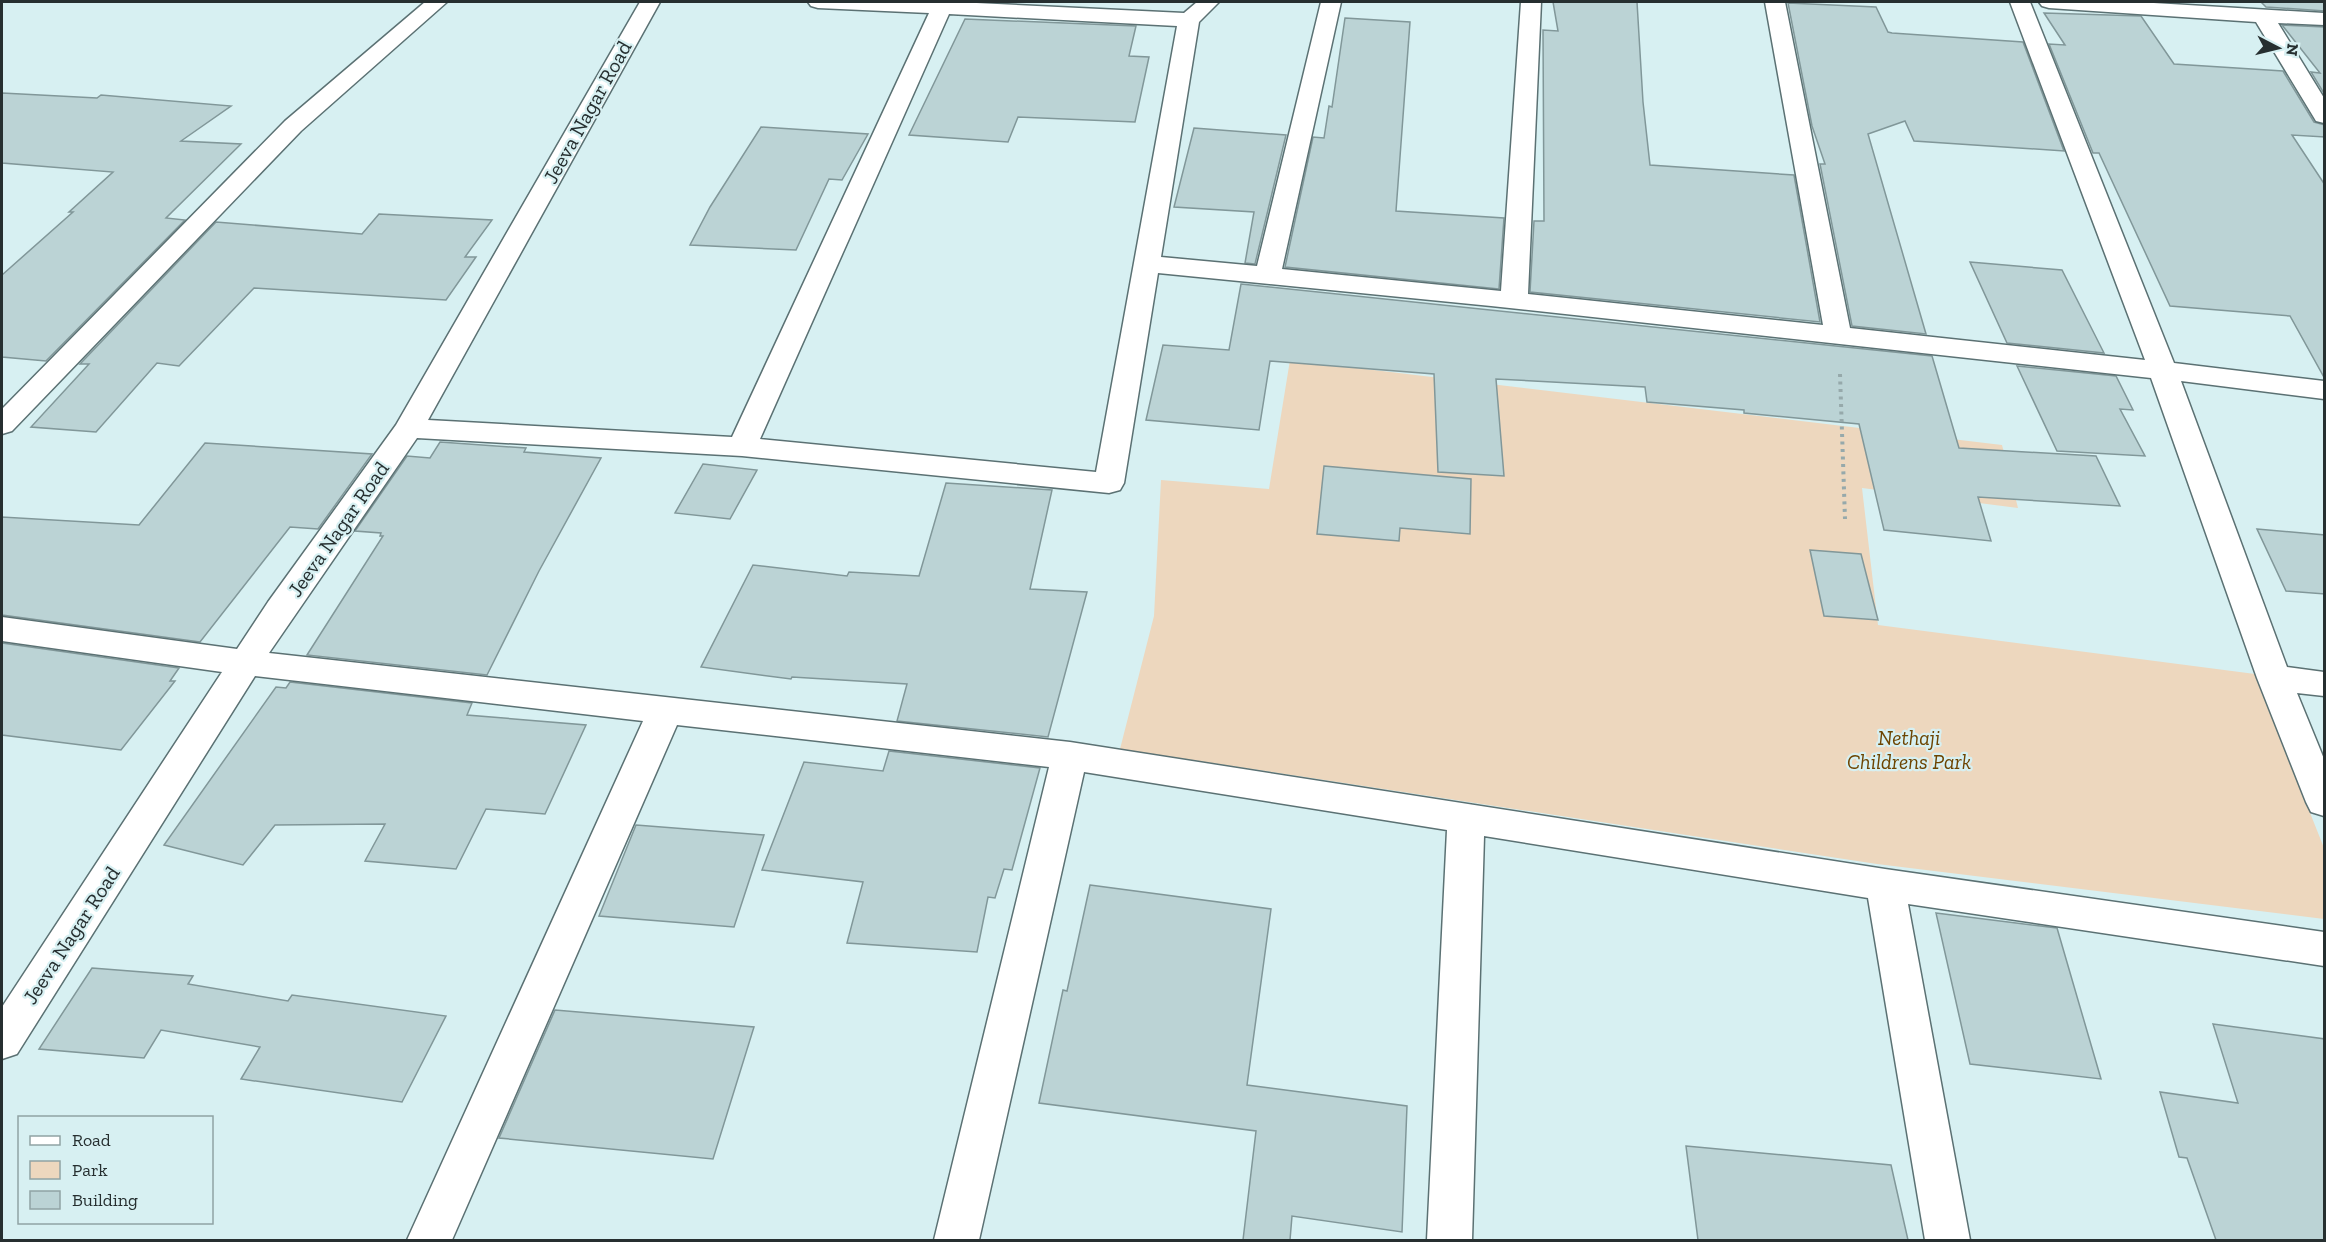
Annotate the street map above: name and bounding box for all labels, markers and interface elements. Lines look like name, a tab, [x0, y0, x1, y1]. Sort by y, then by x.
north arrow	[2248, 18, 2308, 78]
street label: Jeeva Nagar Road	[537, 36, 637, 188]
text: N	[2282, 43, 2303, 57]
street label: Jeeva Nagar Road	[282, 456, 394, 601]
park label: Nethaji Childrens Park	[1847, 725, 1971, 774]
street label: Jeeva Nagar Road	[17, 861, 125, 1009]
legend	[18, 1116, 213, 1224]
text: Road	[72, 1129, 111, 1151]
text: Park	[72, 1159, 108, 1181]
text: Building	[72, 1189, 138, 1211]

